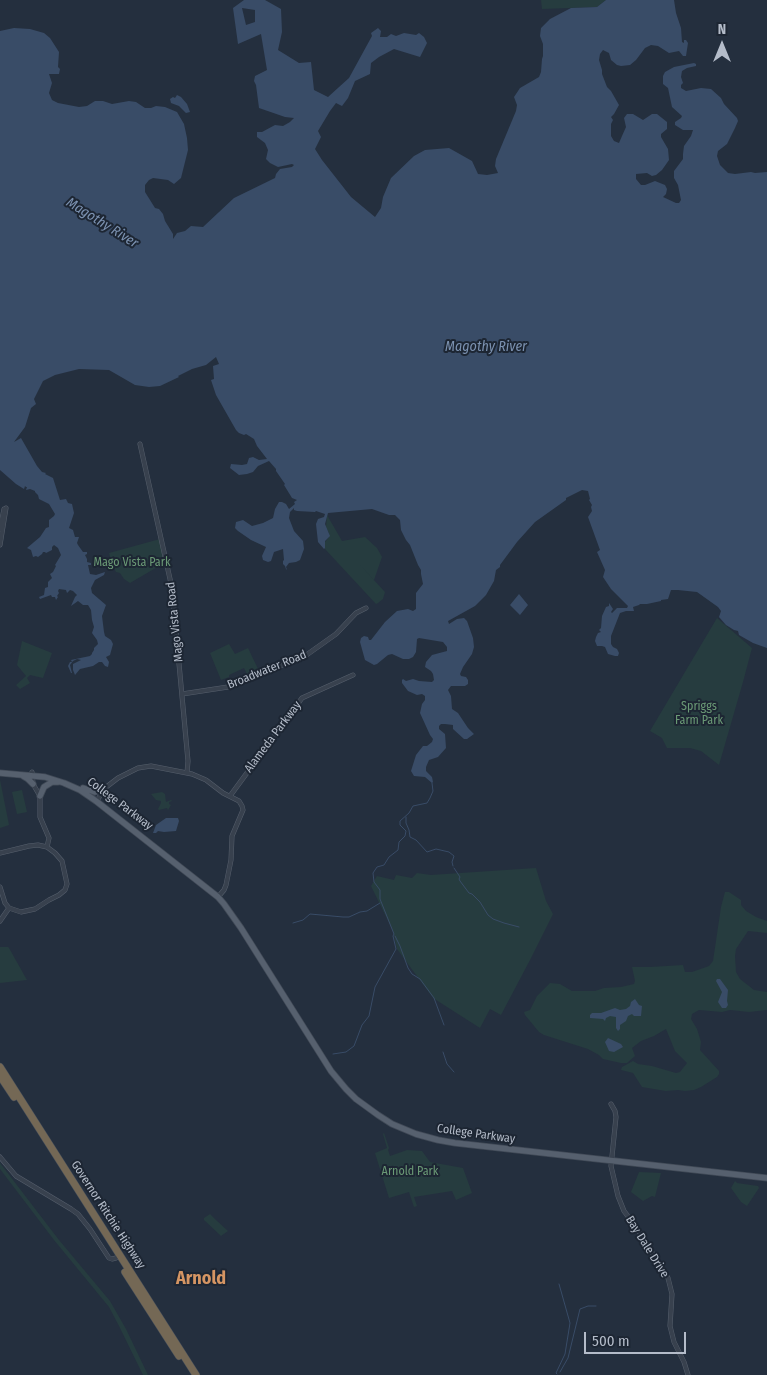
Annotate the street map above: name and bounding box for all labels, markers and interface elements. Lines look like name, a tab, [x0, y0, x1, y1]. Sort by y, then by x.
north arrow	[697, 20, 747, 70]
text: N	[718, 21, 726, 38]
water label: Magothy River	[63, 194, 141, 252]
water label: Magothy River	[445, 339, 527, 355]
park label: Mago Vista Park	[94, 556, 170, 570]
street label: Mago Vista Road	[164, 581, 186, 663]
street label: Broadwater Road	[225, 648, 309, 692]
street label: Alameda Parkway	[241, 698, 305, 776]
park label: Spriggs Farm Park	[675, 700, 723, 728]
street label: College Parkway	[84, 775, 156, 833]
street label: College Parkway	[436, 1121, 516, 1147]
street label: Governor Ritchie Highway	[68, 1158, 148, 1272]
park label: Arnold Park	[382, 1165, 438, 1179]
street label: Bay Dale Drive	[622, 1213, 672, 1281]
district label: Arnold	[176, 1268, 226, 1290]
scale bar	[587, 1322, 690, 1354]
text: 500 m	[592, 1332, 630, 1350]

